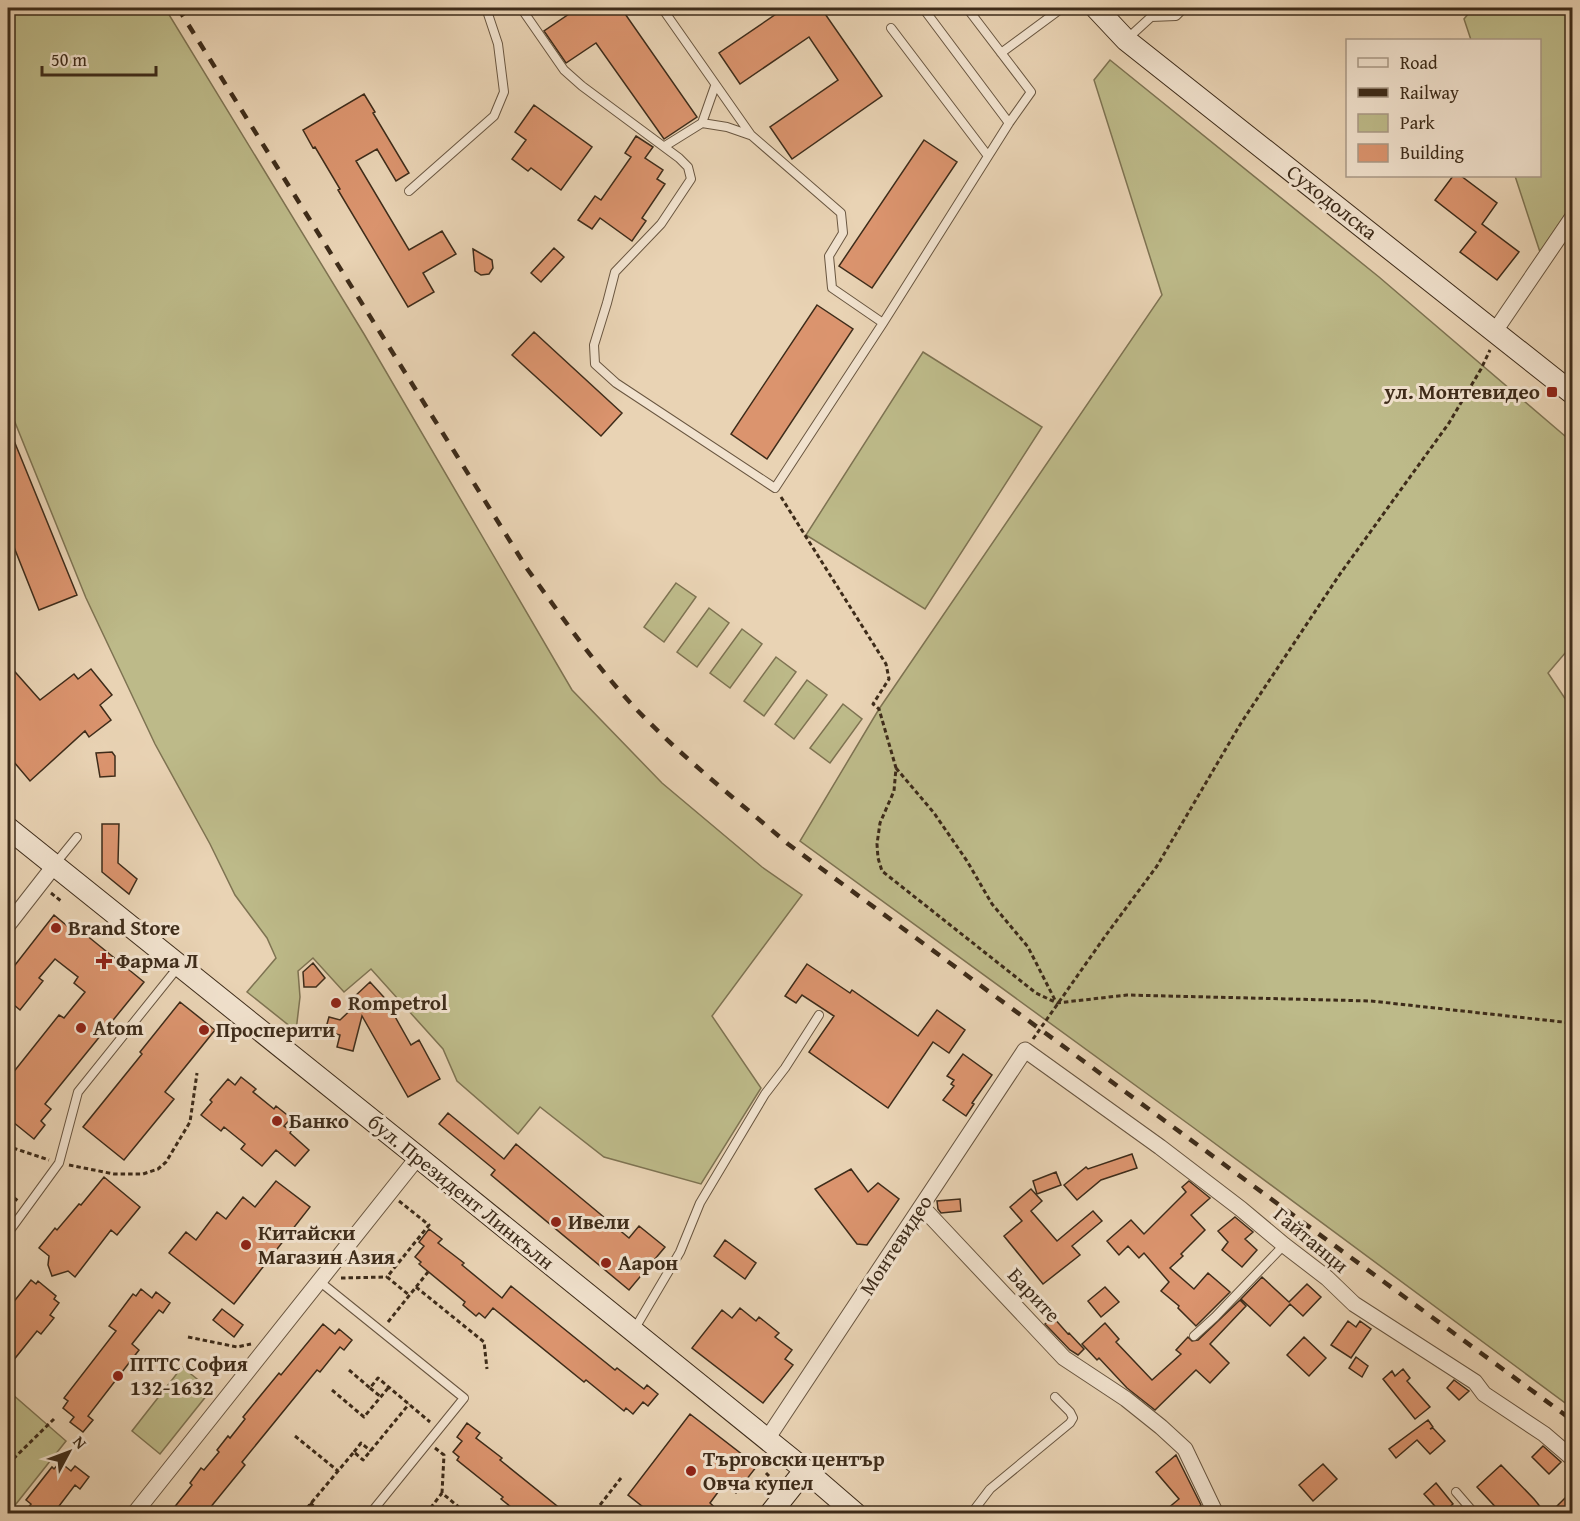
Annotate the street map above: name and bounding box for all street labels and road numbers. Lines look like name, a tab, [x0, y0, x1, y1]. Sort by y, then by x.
street label: Суходолска	[1280, 156, 1384, 247]
street label: бул. Президент Линкълн	[361, 1106, 561, 1277]
street label: Монтевидео	[852, 1188, 940, 1301]
street label: Гайтанци	[1267, 1199, 1356, 1280]
street label: Барите	[1001, 1260, 1068, 1329]

